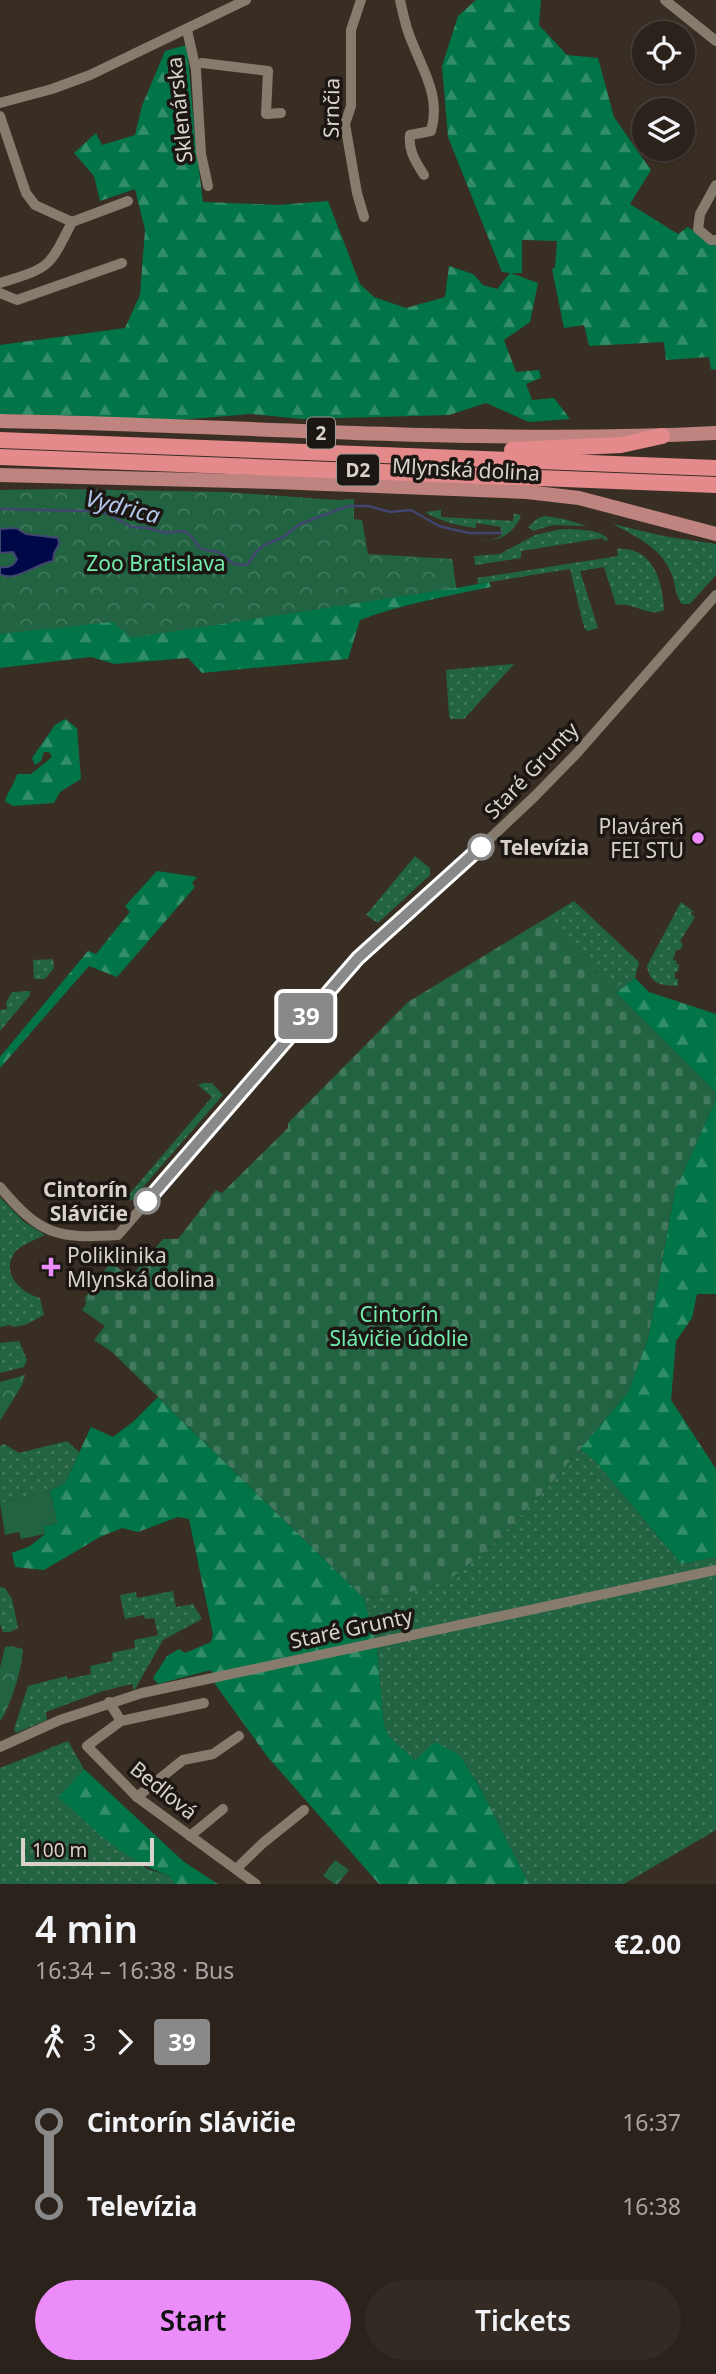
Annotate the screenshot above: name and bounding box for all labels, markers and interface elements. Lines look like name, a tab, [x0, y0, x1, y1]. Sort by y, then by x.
map controls	[632, 21, 695, 161]
button: locate	[632, 21, 695, 84]
street label: Sklenárska	[160, 56, 198, 164]
street label: Srnčia	[316, 78, 346, 138]
button: layers	[632, 98, 695, 161]
road number: 2	[307, 418, 335, 448]
street label: Mlynská dolina	[391, 451, 541, 487]
road number: D2	[337, 454, 379, 485]
water label: Vydrica	[83, 481, 163, 531]
park label: Zoo Bratislava	[86, 549, 226, 577]
street label: Staré Grunty	[478, 715, 585, 825]
place label: Plaváreň FEI STU	[599, 812, 684, 864]
marker: Plaváreň FEI STU	[690, 830, 706, 846]
place label: Televízia	[500, 833, 589, 861]
marker: Televízia	[468, 834, 494, 860]
line badge: 39	[274, 993, 338, 1039]
text: 39	[292, 999, 320, 1032]
place label: Cintorín Slávičie	[43, 1175, 128, 1227]
marker: Cintorín Slávičie	[134, 1188, 160, 1214]
place label: Poliklinika Mlynská dolina	[67, 1241, 215, 1293]
marker: Poliklinika Mlynská dolina	[41, 1257, 61, 1277]
park label: Cintorín Slávičie údolie	[330, 1300, 468, 1352]
street label: Staré Grunty	[287, 1601, 415, 1655]
street label: Bedľová	[125, 1754, 203, 1826]
scale bar	[21, 1835, 154, 1867]
text: 100 m	[32, 1837, 87, 1863]
text: 4 min	[35, 1902, 138, 1954]
text: €2.00	[614, 1926, 681, 1962]
text: 16:34 – 16:38 · Bus	[35, 1954, 234, 1986]
icon: walk	[35, 2023, 73, 2061]
icon: forward	[106, 2023, 144, 2061]
text: 39	[168, 2025, 196, 2058]
text: 3	[83, 2026, 96, 2058]
text: Cintorín Slávičie	[87, 2104, 296, 2140]
text: 16:37	[622, 2106, 681, 2138]
text: Televízia	[87, 2188, 197, 2224]
text: 16:38	[622, 2190, 681, 2222]
button: Start	[35, 2280, 351, 2360]
button: Tickets	[365, 2280, 681, 2360]

